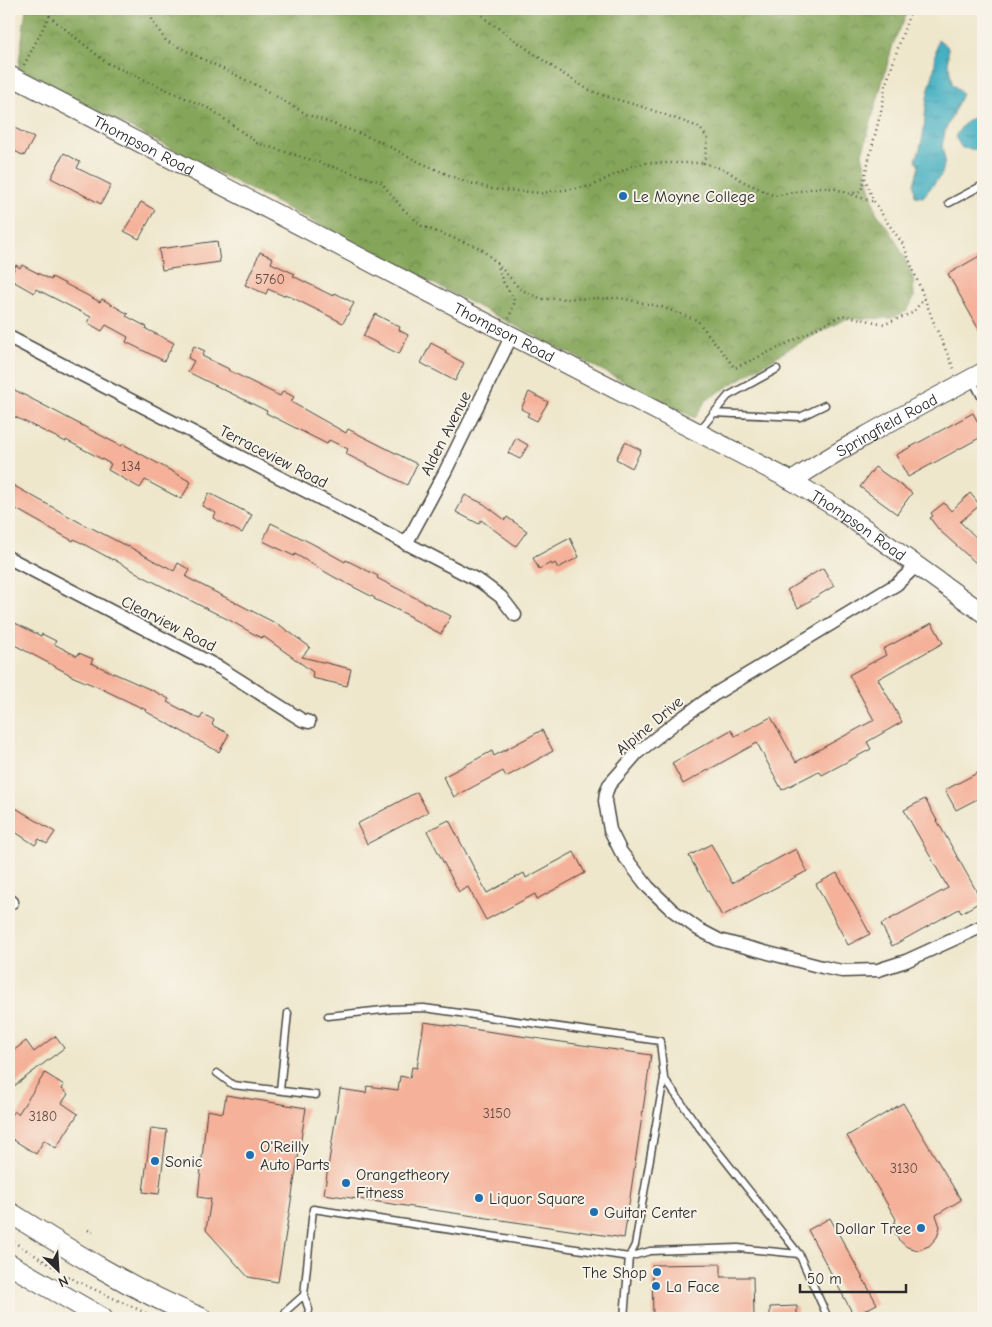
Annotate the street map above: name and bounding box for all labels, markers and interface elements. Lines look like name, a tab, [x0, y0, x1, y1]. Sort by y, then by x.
street label: Thompson Road	[90, 112, 197, 179]
place label: Le Moyne College	[633, 188, 755, 206]
marker: Le Moyne College	[617, 190, 629, 202]
house number: 5760	[255, 271, 285, 288]
street label: Thompson Road	[451, 299, 557, 366]
street label: Alden Avenue	[417, 388, 475, 479]
street label: Springfield Road	[833, 390, 941, 461]
street label: Terraceview Road	[216, 422, 331, 492]
house number: 134	[121, 458, 141, 475]
street label: Thompson Road	[808, 487, 909, 565]
street label: Clearview Road	[118, 592, 219, 655]
street label: Alpine Drive	[613, 693, 687, 759]
house number: 3150	[483, 1105, 511, 1122]
house number: 3180	[29, 1108, 57, 1125]
place label: O'Reilly Auto Parts	[260, 1138, 330, 1174]
marker: O'Reilly Auto Parts	[244, 1149, 256, 1161]
place label: Sonic	[165, 1153, 203, 1171]
marker: Sonic	[149, 1155, 161, 1167]
house number: 3130	[890, 1160, 918, 1177]
place label: Orangetheory Fitness	[356, 1166, 450, 1202]
marker: Orangetheory Fitness	[340, 1177, 352, 1189]
place label: Liquor Square	[489, 1190, 585, 1208]
marker: Liquor Square	[473, 1192, 485, 1204]
place label: Guitar Center	[604, 1204, 697, 1222]
marker: Guitar Center	[588, 1206, 600, 1218]
place label: Dollar Tree	[835, 1220, 911, 1238]
marker: Dollar Tree	[915, 1222, 927, 1234]
north arrow	[32, 1244, 82, 1294]
scale bar	[800, 1262, 906, 1294]
place label: The Shop	[582, 1264, 647, 1282]
marker: The Shop	[651, 1266, 663, 1278]
text: 50 m	[807, 1270, 842, 1288]
text: N	[56, 1272, 71, 1291]
place label: La Face	[666, 1278, 720, 1296]
marker: La Face	[650, 1280, 662, 1292]

